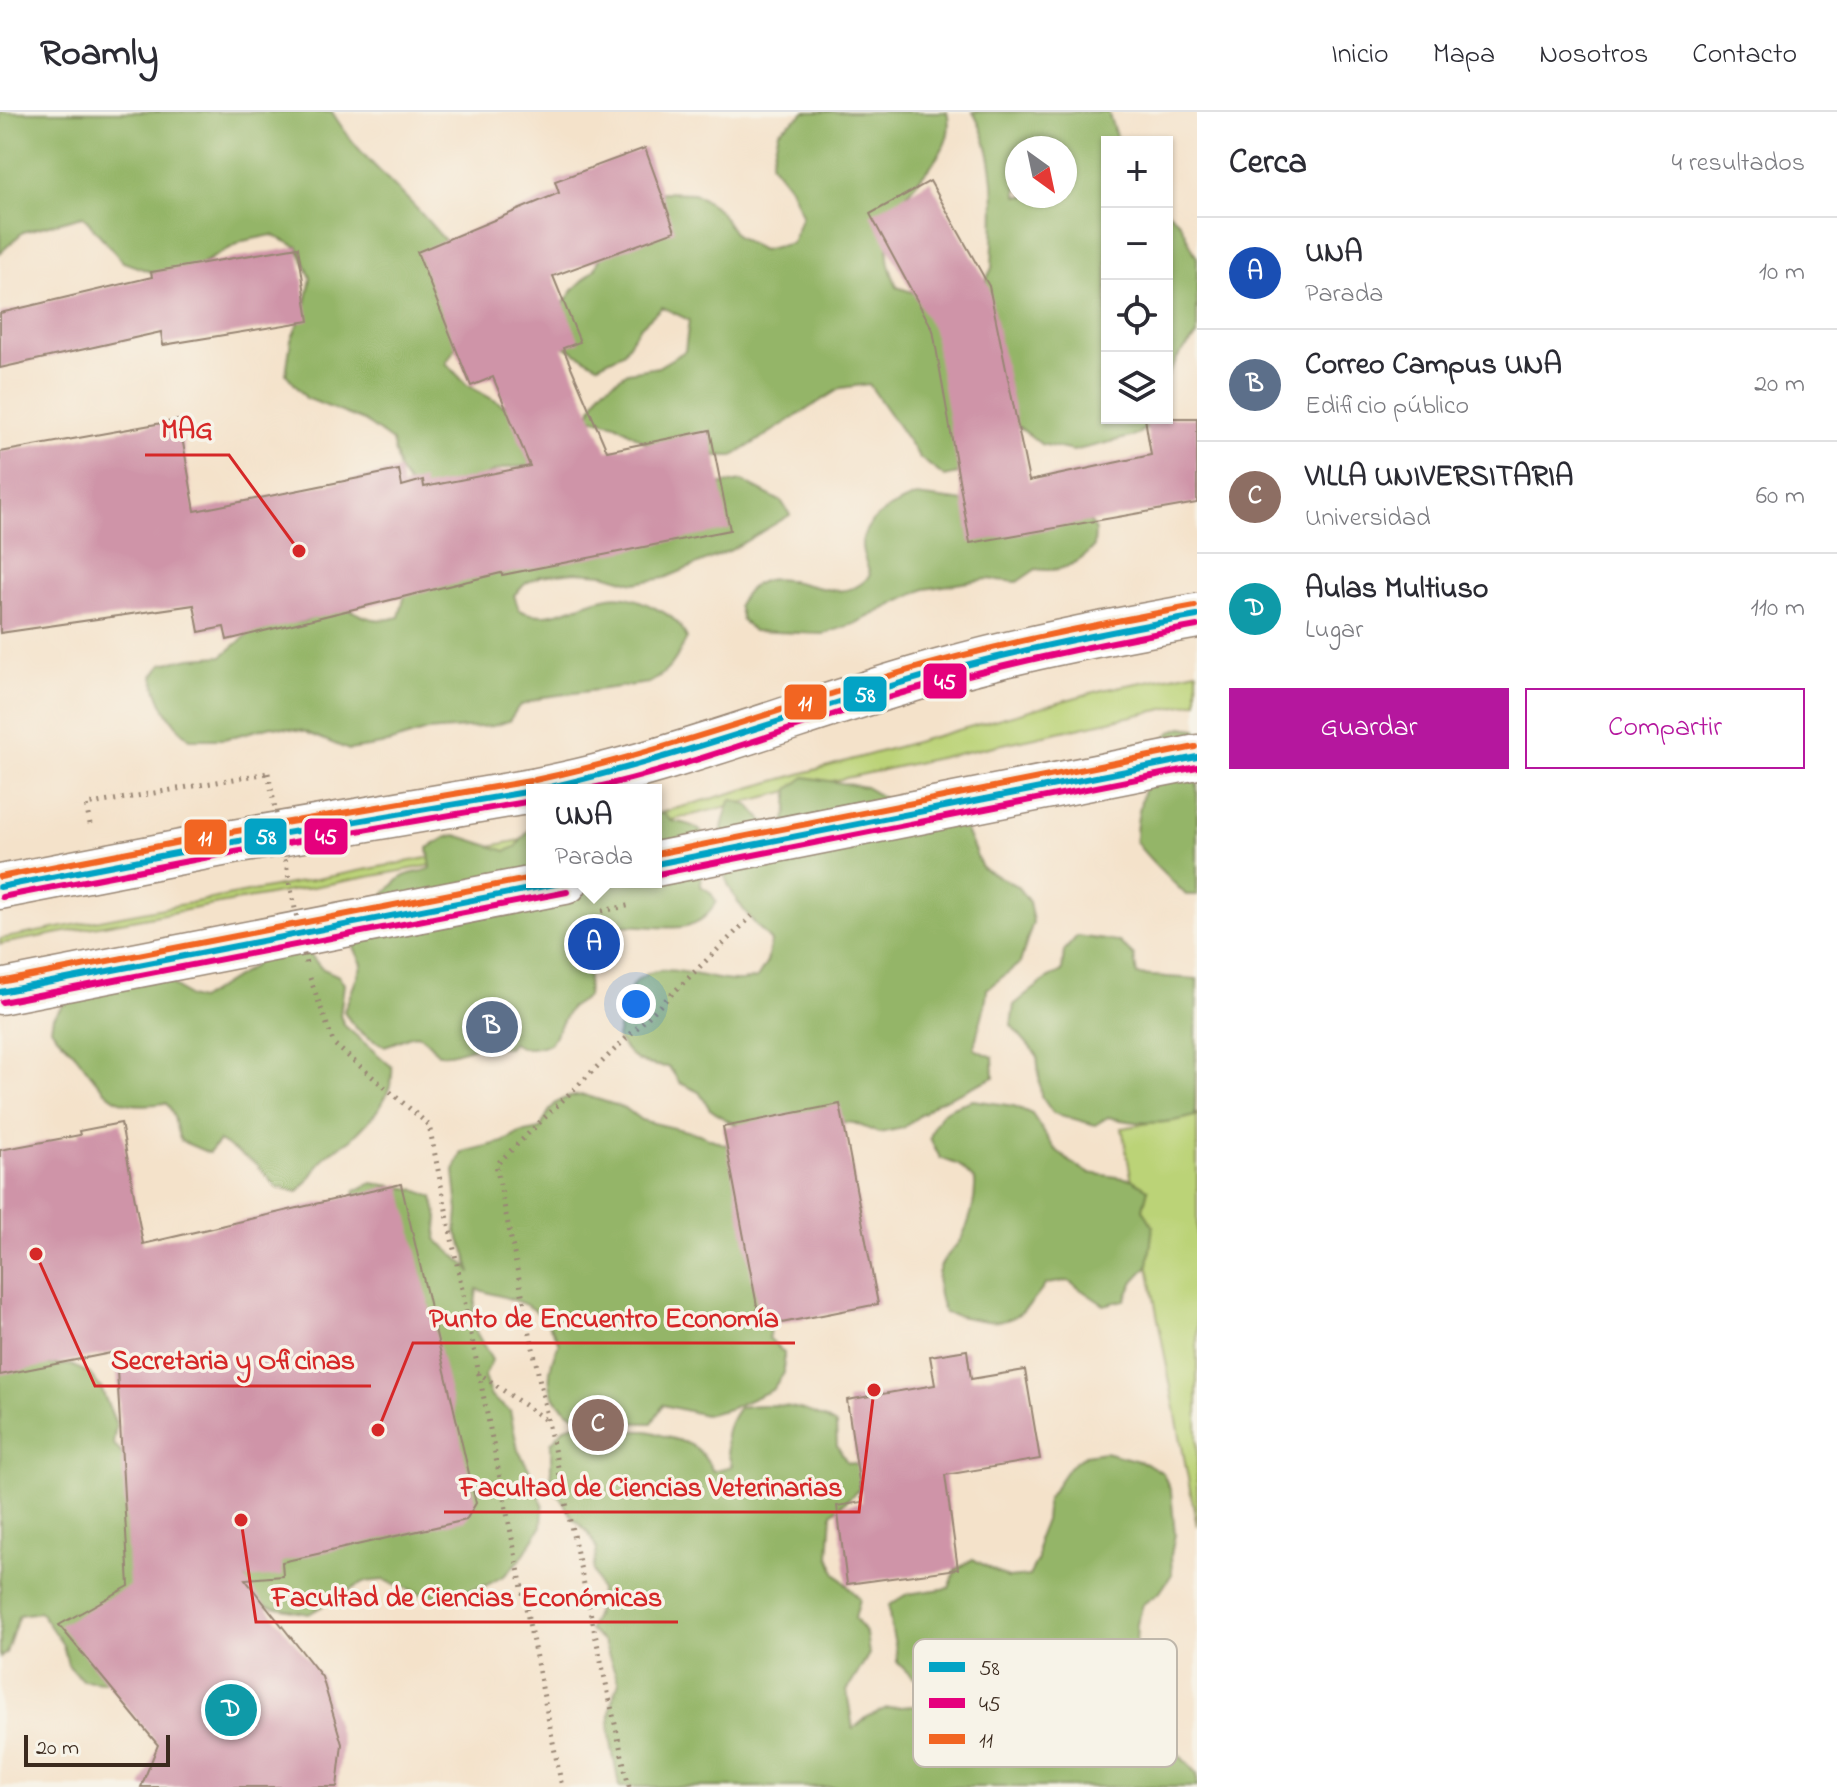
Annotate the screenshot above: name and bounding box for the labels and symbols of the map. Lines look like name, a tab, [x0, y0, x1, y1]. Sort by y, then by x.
north arrow	[1005, 136, 1077, 208]
callout: MAG	[145, 403, 229, 455]
text: MAG	[161, 411, 213, 452]
line badge: 45	[922, 662, 968, 700]
text: 45	[934, 668, 956, 700]
line badge: 58	[842, 675, 888, 713]
text: 58	[855, 681, 876, 713]
line badge: 11	[783, 683, 828, 721]
text: 11	[798, 689, 812, 721]
line badge: 58	[243, 817, 288, 856]
line badge: 45	[303, 817, 349, 856]
line badge: 11	[183, 818, 228, 856]
text: 58	[256, 823, 277, 855]
text: 45	[315, 823, 337, 855]
text: 11	[198, 824, 212, 856]
pin: A	[568, 914, 620, 974]
your location	[616, 984, 656, 1024]
pin: B	[466, 997, 518, 1057]
callout: Punto de Encuentro Economía	[413, 1291, 795, 1343]
text: Punto de Encuentro Economía	[429, 1300, 779, 1341]
callout: Secretaria y Oficinas	[95, 1334, 371, 1386]
text: Secretaria y Oficinas	[111, 1342, 355, 1383]
pin: C	[572, 1395, 624, 1455]
callout: Facultad de Ciencias Veterinarias	[444, 1460, 859, 1512]
text: Facultad de Ciencias Veterinarias	[458, 1469, 842, 1510]
callout: Facultad de Ciencias Económicas	[256, 1570, 678, 1622]
text: Facultad de Ciencias Económicas	[270, 1579, 662, 1620]
legend	[913, 1639, 1177, 1767]
text: 58	[979, 1654, 1000, 1686]
pin: D	[205, 1680, 257, 1740]
text: 45	[979, 1690, 1001, 1722]
text: 11	[979, 1726, 993, 1758]
scale bar	[24, 1731, 170, 1767]

